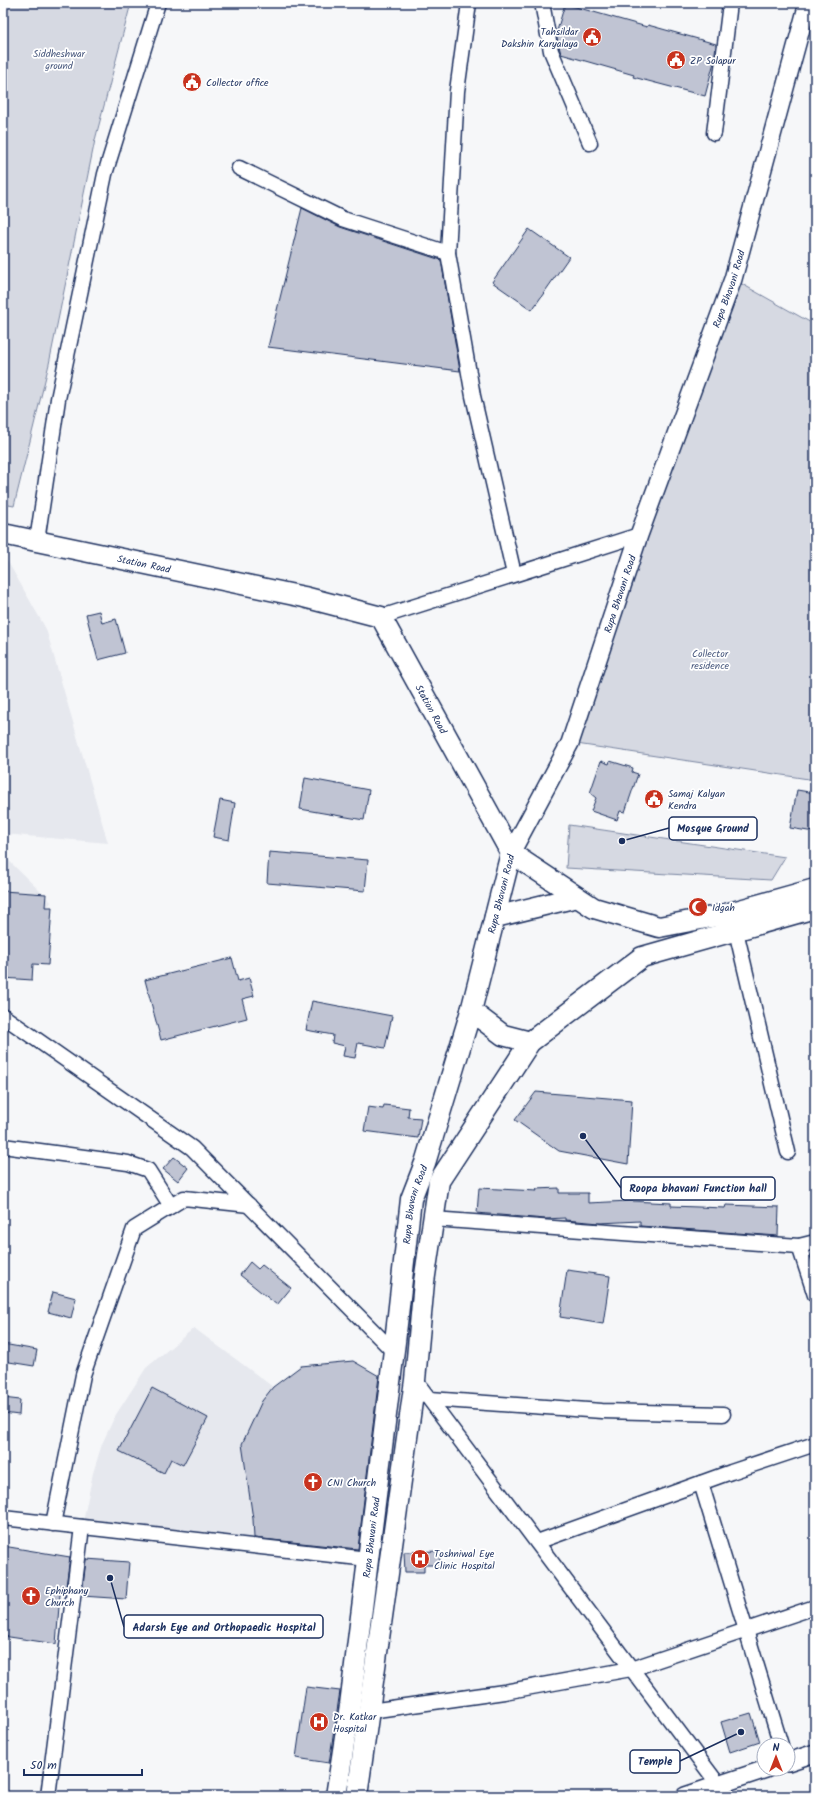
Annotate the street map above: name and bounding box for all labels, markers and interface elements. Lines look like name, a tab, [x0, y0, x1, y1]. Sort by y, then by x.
place label: Tahsildar Dakshin Karyalaya	[501, 24, 579, 52]
public building icon: Tahsildar Dakshin Karyalaya	[581, 26, 603, 48]
park label: Siddheshwar ground	[33, 46, 86, 74]
public building icon: ZP Solapur	[665, 49, 687, 71]
place label: ZP Solapur	[690, 53, 736, 69]
public building icon: Collector office	[181, 71, 203, 93]
place label: Collector office	[206, 75, 269, 91]
street label: Rupa Bhavani Road	[709, 247, 750, 330]
street label: Station Road	[116, 551, 173, 578]
street label: Rupa Bhavani Road	[600, 552, 641, 635]
park label: Collector residence	[691, 646, 730, 674]
street label: Station Road	[411, 682, 451, 738]
place label: Samaj Kalyan Kendra	[668, 786, 725, 814]
public building icon: Samaj Kalyan Kendra	[643, 788, 665, 810]
callout: Mosque Ground	[669, 817, 757, 840]
text: Mosque Ground	[677, 820, 750, 838]
street label: Rupa Bhavani Road	[484, 852, 520, 936]
mosque icon: Idgah	[687, 896, 709, 918]
place label: Idgah	[712, 900, 735, 916]
street label: Rupa Bhavani Road	[399, 1162, 433, 1245]
callout: Roopa bhavani Function hall	[621, 1177, 775, 1200]
text: Roopa bhavani Function hall	[629, 1180, 767, 1198]
church icon: CNI Church	[302, 1471, 324, 1493]
place label: CNI Church	[327, 1475, 376, 1491]
street label: Rupa Bhavani Road	[359, 1495, 385, 1579]
place label: Toshniwal Eye Clinic Hospital	[434, 1546, 495, 1574]
hospital icon: Toshniwal Eye Clinic Hospital	[409, 1548, 431, 1570]
place label: Ephiphany Church	[45, 1583, 89, 1611]
church icon: Ephiphany Church	[20, 1585, 42, 1607]
callout: Adarsh Eye and Orthopaedic Hospital	[124, 1615, 323, 1638]
text: Adarsh Eye and Orthopaedic Hospital	[132, 1619, 316, 1637]
place label: Dr. Katkar Hospital	[333, 1709, 377, 1737]
hospital icon: Dr. Katkar Hospital	[308, 1711, 330, 1733]
north arrow	[756, 1737, 796, 1777]
text: N	[773, 1739, 780, 1757]
callout: Temple	[630, 1750, 680, 1773]
scale bar	[24, 1751, 142, 1777]
text: Temple	[638, 1753, 673, 1771]
text: 50 m	[30, 1756, 57, 1775]

